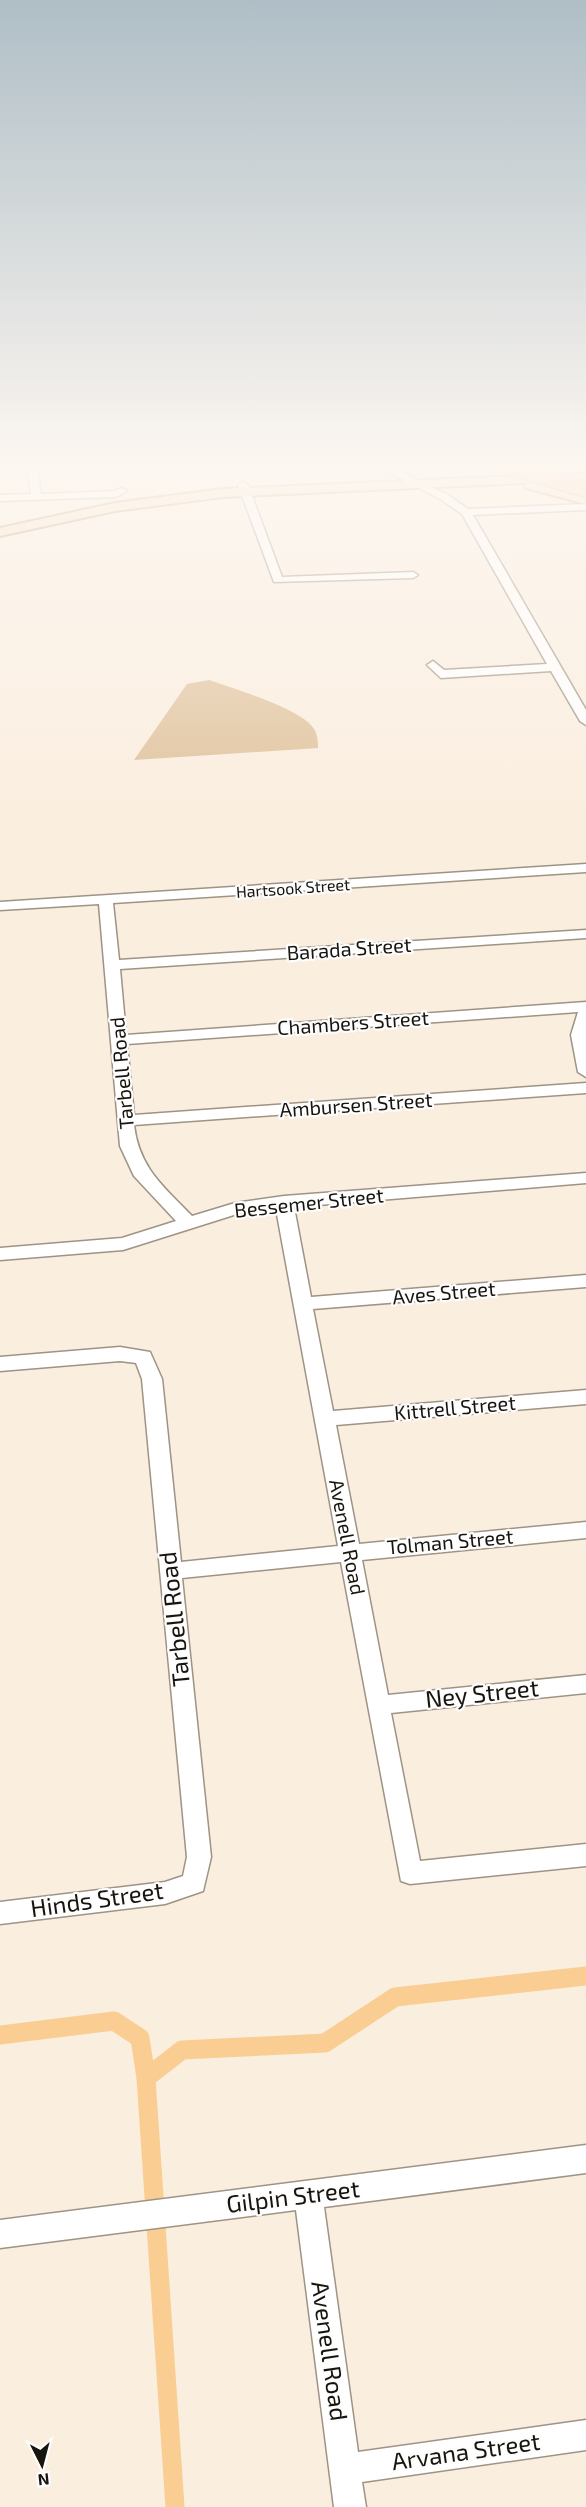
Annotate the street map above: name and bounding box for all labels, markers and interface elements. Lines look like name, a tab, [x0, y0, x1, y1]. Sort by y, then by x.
street label: Hartsook Street	[235, 874, 351, 901]
street label: Barada Street	[286, 932, 412, 964]
street label: Chambers Street	[276, 1005, 430, 1039]
street label: Tarbell Road	[104, 1016, 138, 1130]
street label: Ambursen Street	[279, 1087, 434, 1121]
street label: Bessemer Street	[233, 1182, 385, 1222]
street label: Aves Street	[391, 1276, 497, 1308]
street label: Kittrell Street	[393, 1390, 517, 1424]
street label: Avenell Road	[325, 1477, 371, 1597]
street label: Tolman Street	[386, 1523, 515, 1558]
street label: Tarbell Road	[152, 1550, 195, 1688]
street label: Ney Street	[424, 1672, 540, 1713]
street label: Hinds Street	[28, 1875, 165, 1922]
street label: Gilpin Street	[225, 2173, 361, 2218]
street label: Avenell Road	[306, 2279, 355, 2423]
street label: Arvana Street	[390, 2426, 542, 2475]
north arrow	[12, 2435, 72, 2495]
text: N	[37, 2470, 50, 2490]

